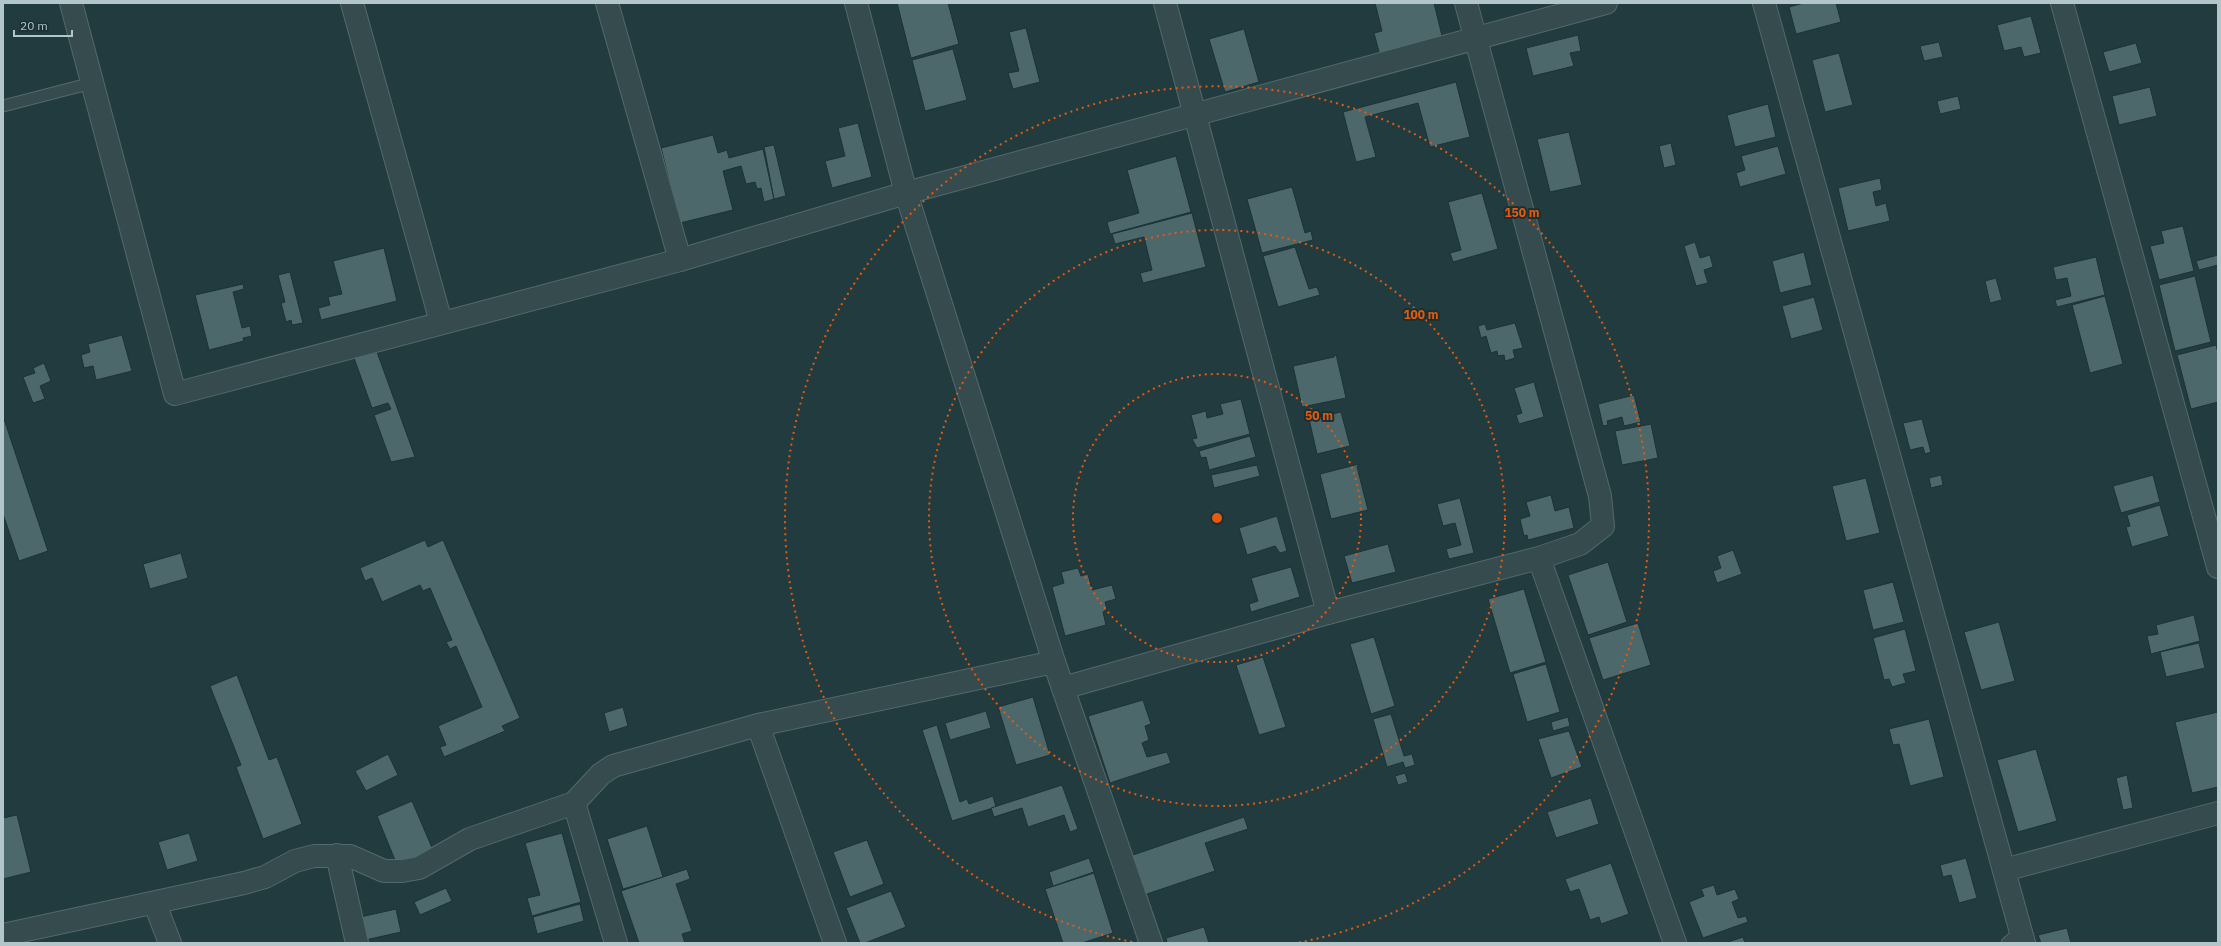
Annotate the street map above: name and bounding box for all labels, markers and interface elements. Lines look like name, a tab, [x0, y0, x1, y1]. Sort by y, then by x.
scale bar	[14, 12, 72, 38]
text: 20 m	[20, 18, 48, 33]
text: 150 m	[1504, 205, 1540, 220]
text: 100 m	[1403, 307, 1439, 322]
text: 50 m	[1305, 408, 1333, 423]
centre of rings	[1210, 511, 1224, 525]

